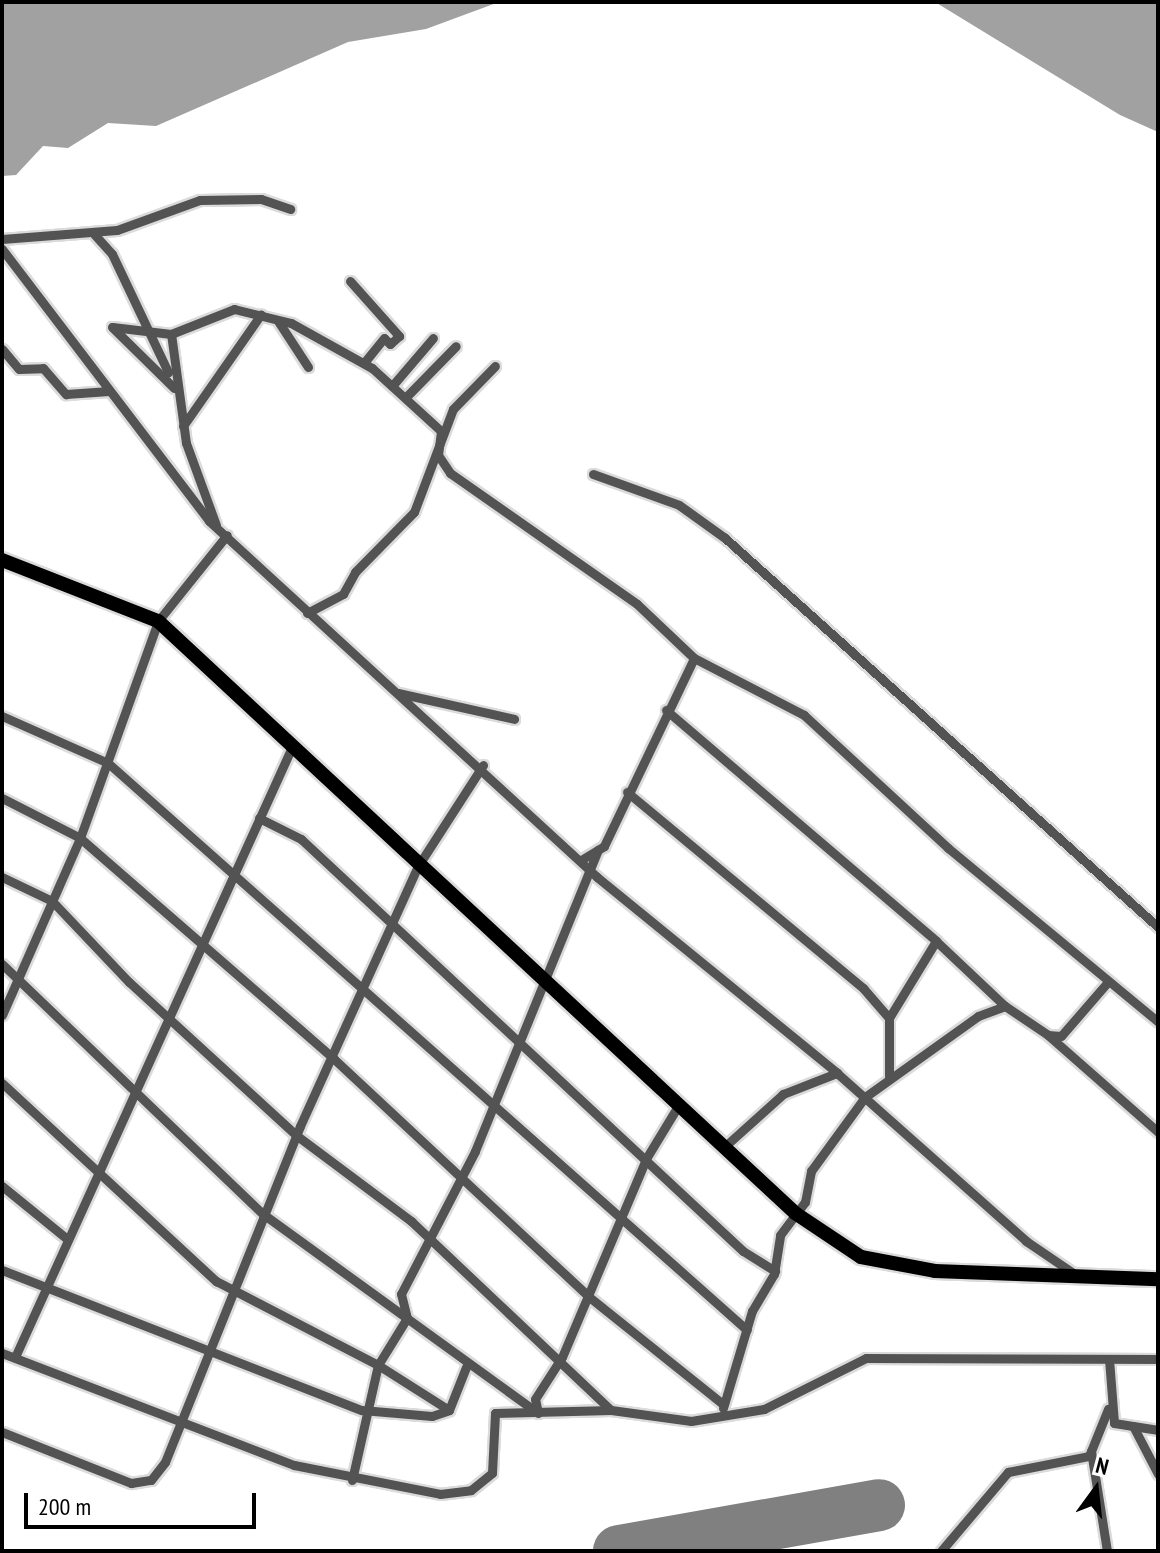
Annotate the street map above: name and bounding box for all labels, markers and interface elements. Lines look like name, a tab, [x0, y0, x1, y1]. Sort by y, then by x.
north arrow	[1056, 1449, 1136, 1529]
text: N	[1093, 1451, 1112, 1481]
scale bar	[28, 1477, 260, 1527]
text: 200 m	[38, 1491, 91, 1522]

